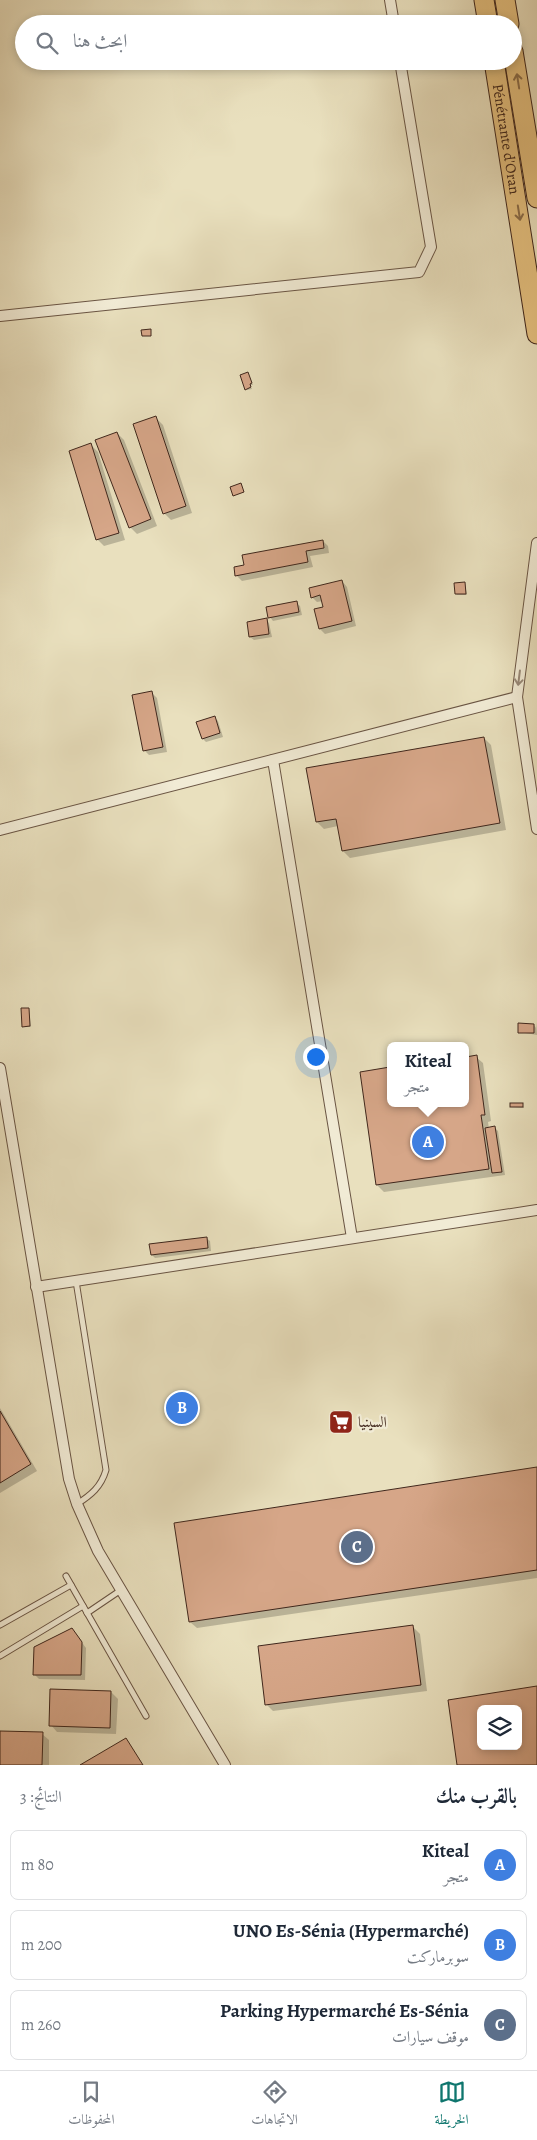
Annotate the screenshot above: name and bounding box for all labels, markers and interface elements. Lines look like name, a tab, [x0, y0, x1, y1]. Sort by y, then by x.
search box	[15, 15, 522, 70]
text: ابحث هنا	[73, 28, 127, 54]
icon: search	[33, 29, 61, 57]
one-way arrow	[513, 73, 523, 89]
street label: Pénétrante d'Oran	[488, 82, 525, 196]
one-way arrow	[514, 205, 524, 221]
one-way arrow	[514, 670, 524, 686]
popup	[387, 1042, 469, 1107]
your location	[303, 1044, 329, 1070]
text: Kiteal	[404, 1048, 452, 1074]
text: متجر	[404, 1076, 430, 1098]
pin: A	[412, 1123, 444, 1161]
pin: B	[166, 1389, 198, 1427]
supermarket icon: السينيا	[328, 1409, 354, 1435]
place label: السينيا	[358, 1412, 387, 1432]
pin: C	[341, 1528, 373, 1566]
map controls	[477, 1705, 522, 1750]
button: layers	[477, 1705, 522, 1750]
text: بالقرب منك	[436, 1782, 517, 1810]
text: النتائج: 3	[20, 1786, 62, 1808]
text: Kiteal	[422, 1838, 469, 1864]
text: 80 m	[21, 1854, 54, 1876]
text: A	[495, 1854, 505, 1876]
text: متجر	[444, 1866, 469, 1888]
text: UNO Es-Sénia (Hypermarché)	[233, 1918, 469, 1944]
text: 200 m	[21, 1934, 62, 1956]
text: B	[495, 1934, 505, 1956]
text: سوبرماركت	[407, 1946, 469, 1968]
text: Parking Hypermarché Es-Sénia	[220, 1998, 469, 2024]
text: 260 m	[21, 2014, 61, 2036]
text: C	[495, 2014, 505, 2036]
text: موقف سيارات	[392, 2026, 469, 2048]
tab: المحفوظات	[68, 2078, 115, 2133]
tab: الاتجاهات	[251, 2078, 298, 2133]
tab: الخريطة	[435, 2078, 469, 2133]

